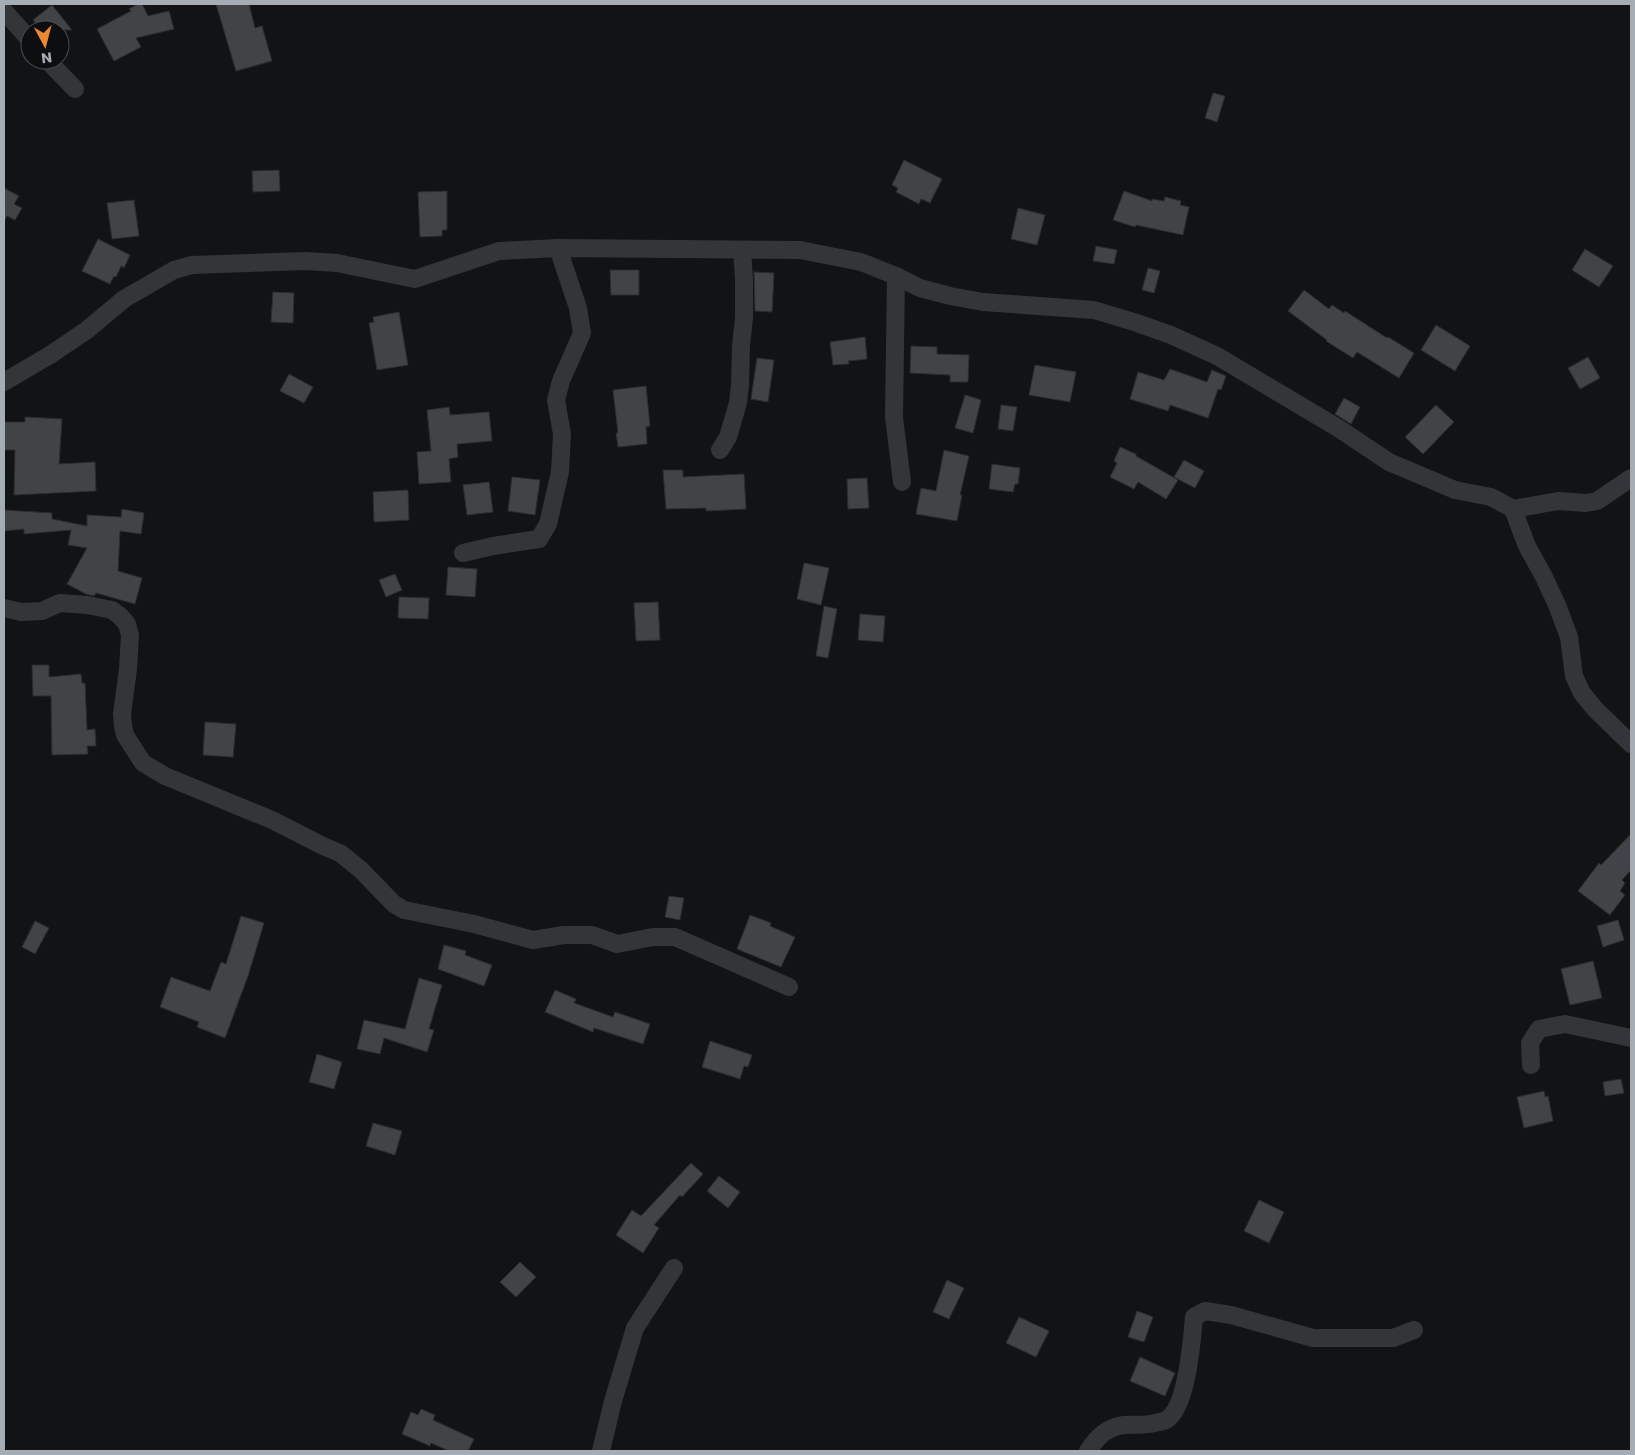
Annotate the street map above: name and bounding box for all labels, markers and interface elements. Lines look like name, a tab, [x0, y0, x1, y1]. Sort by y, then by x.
north arrow	[20, 20, 70, 70]
text: N	[40, 47, 53, 68]

